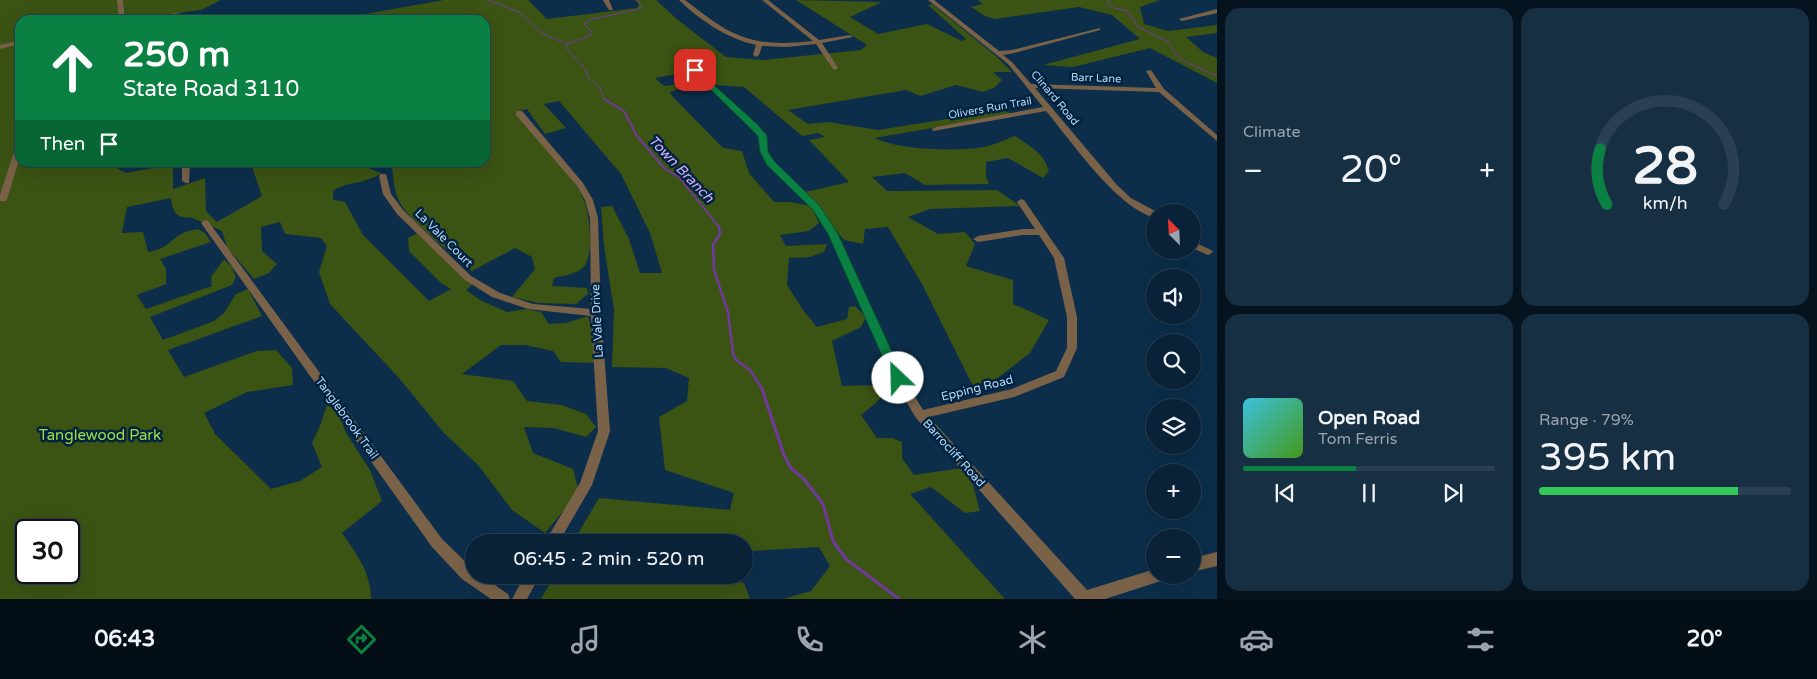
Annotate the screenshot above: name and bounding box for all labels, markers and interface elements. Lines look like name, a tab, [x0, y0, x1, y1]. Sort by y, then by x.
text: 250 m	[123, 34, 230, 76]
icon: ahead	[40, 35, 105, 100]
pin	[674, 49, 716, 91]
icon: arrive	[681, 56, 709, 84]
street label: Clinard Road	[1028, 68, 1082, 128]
street label: Barr Lane	[1071, 71, 1121, 85]
text: State Road 3110	[123, 76, 299, 102]
street label: Olivers Run Trail	[947, 94, 1033, 122]
text: Climate	[1243, 122, 1301, 142]
icon: arrive	[95, 130, 123, 158]
water label: Town Branch	[645, 132, 718, 206]
text: Then	[40, 133, 85, 155]
text: 28	[1632, 135, 1698, 198]
text: 20°	[1340, 147, 1402, 193]
text: −	[1243, 154, 1263, 188]
text: +	[1479, 154, 1495, 188]
text: km/h	[1643, 193, 1687, 214]
north arrow	[1146, 204, 1201, 259]
map controls	[1146, 204, 1201, 584]
street label: La Vale Court	[412, 206, 476, 270]
button: sound	[1146, 269, 1201, 324]
street label: La Vale Drive	[588, 284, 606, 358]
button: search	[1146, 334, 1201, 389]
position arrow	[871, 351, 923, 403]
street label: Epping Road	[939, 372, 1015, 404]
street label: Tanglebrook Trail	[313, 374, 381, 462]
button: layers	[1146, 399, 1201, 454]
text: Open Road	[1318, 407, 1420, 429]
text: Range · 79%	[1539, 410, 1634, 430]
street label: Barrocliff Road	[920, 416, 988, 490]
park label: Tanglewood Park	[39, 426, 161, 444]
text: Tom Ferris	[1318, 429, 1397, 449]
text: 395 km	[1539, 435, 1676, 481]
button: +	[1146, 464, 1201, 519]
icon: previous	[1271, 479, 1299, 507]
icon: pause	[1355, 479, 1383, 507]
icon: next	[1439, 479, 1467, 507]
speed limit sign: 30	[15, 519, 80, 584]
button: −	[1146, 529, 1201, 584]
text: 06:45 · 2 min · 520 m	[513, 548, 705, 570]
icon: directions	[344, 622, 379, 657]
icon: music	[568, 622, 603, 657]
icon: phone	[792, 622, 827, 657]
icon: climate	[1015, 622, 1050, 657]
icon: car	[1239, 622, 1274, 657]
icon: filters	[1463, 622, 1498, 657]
text: 06:43	[94, 626, 155, 652]
text: 20°	[1687, 626, 1723, 652]

